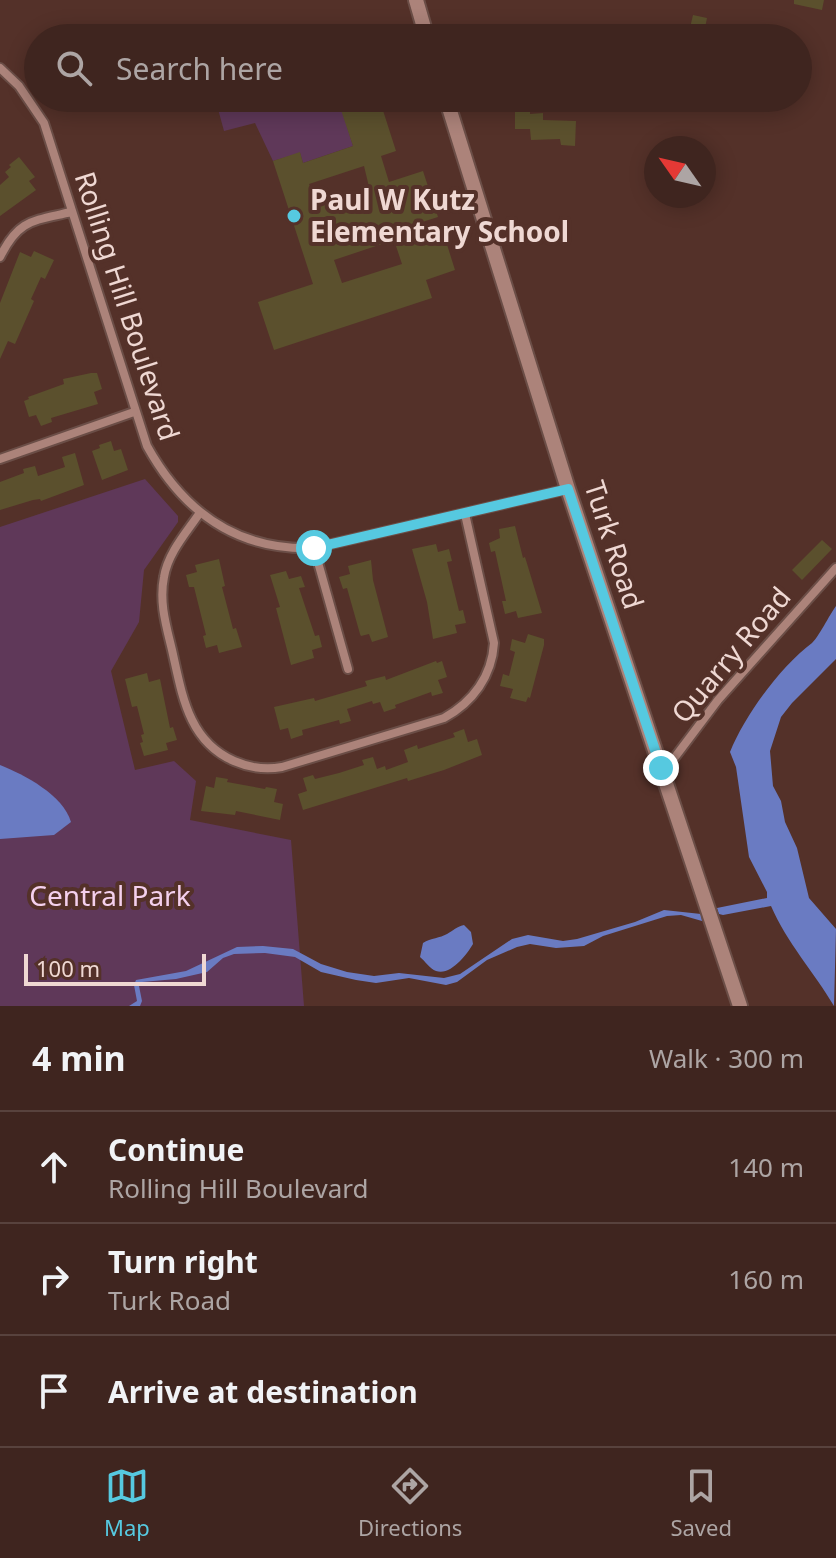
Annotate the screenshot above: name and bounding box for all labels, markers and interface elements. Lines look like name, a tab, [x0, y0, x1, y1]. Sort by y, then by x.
search box	[24, 24, 812, 112]
icon: search	[52, 46, 96, 90]
text: Search here	[116, 48, 283, 89]
north arrow	[644, 136, 716, 208]
street label: Rolling Hill Boulevard	[67, 166, 189, 445]
place label: Paul W Kutz Elementary School	[310, 180, 569, 250]
marker: Paul W Kutz Elementary School	[285, 207, 303, 225]
street label: Turk Road	[576, 476, 654, 614]
route start	[296, 530, 332, 566]
street label: Quarry Road	[662, 578, 798, 730]
route end	[643, 750, 679, 786]
park label: Central Park	[29, 876, 191, 914]
scale bar	[24, 950, 206, 986]
text: 100 m	[36, 953, 100, 983]
text: 4 min	[32, 1035, 126, 1081]
text: Walk · 300 m	[649, 1040, 804, 1076]
text: Continue	[108, 1129, 244, 1170]
icon: ahead	[32, 1145, 76, 1189]
text: 140 m	[728, 1149, 804, 1185]
text: Rolling Hill Boulevard	[108, 1170, 369, 1206]
text: Turn right	[108, 1241, 258, 1282]
icon: right	[32, 1257, 76, 1301]
text: 160 m	[728, 1261, 804, 1297]
text: Turk Road	[108, 1282, 231, 1318]
icon: arrive	[32, 1369, 76, 1413]
text: Arrive at destination	[108, 1371, 418, 1412]
tab: Map	[104, 1464, 150, 1542]
tab: Directions	[358, 1464, 462, 1542]
tab: Saved	[670, 1464, 732, 1542]

